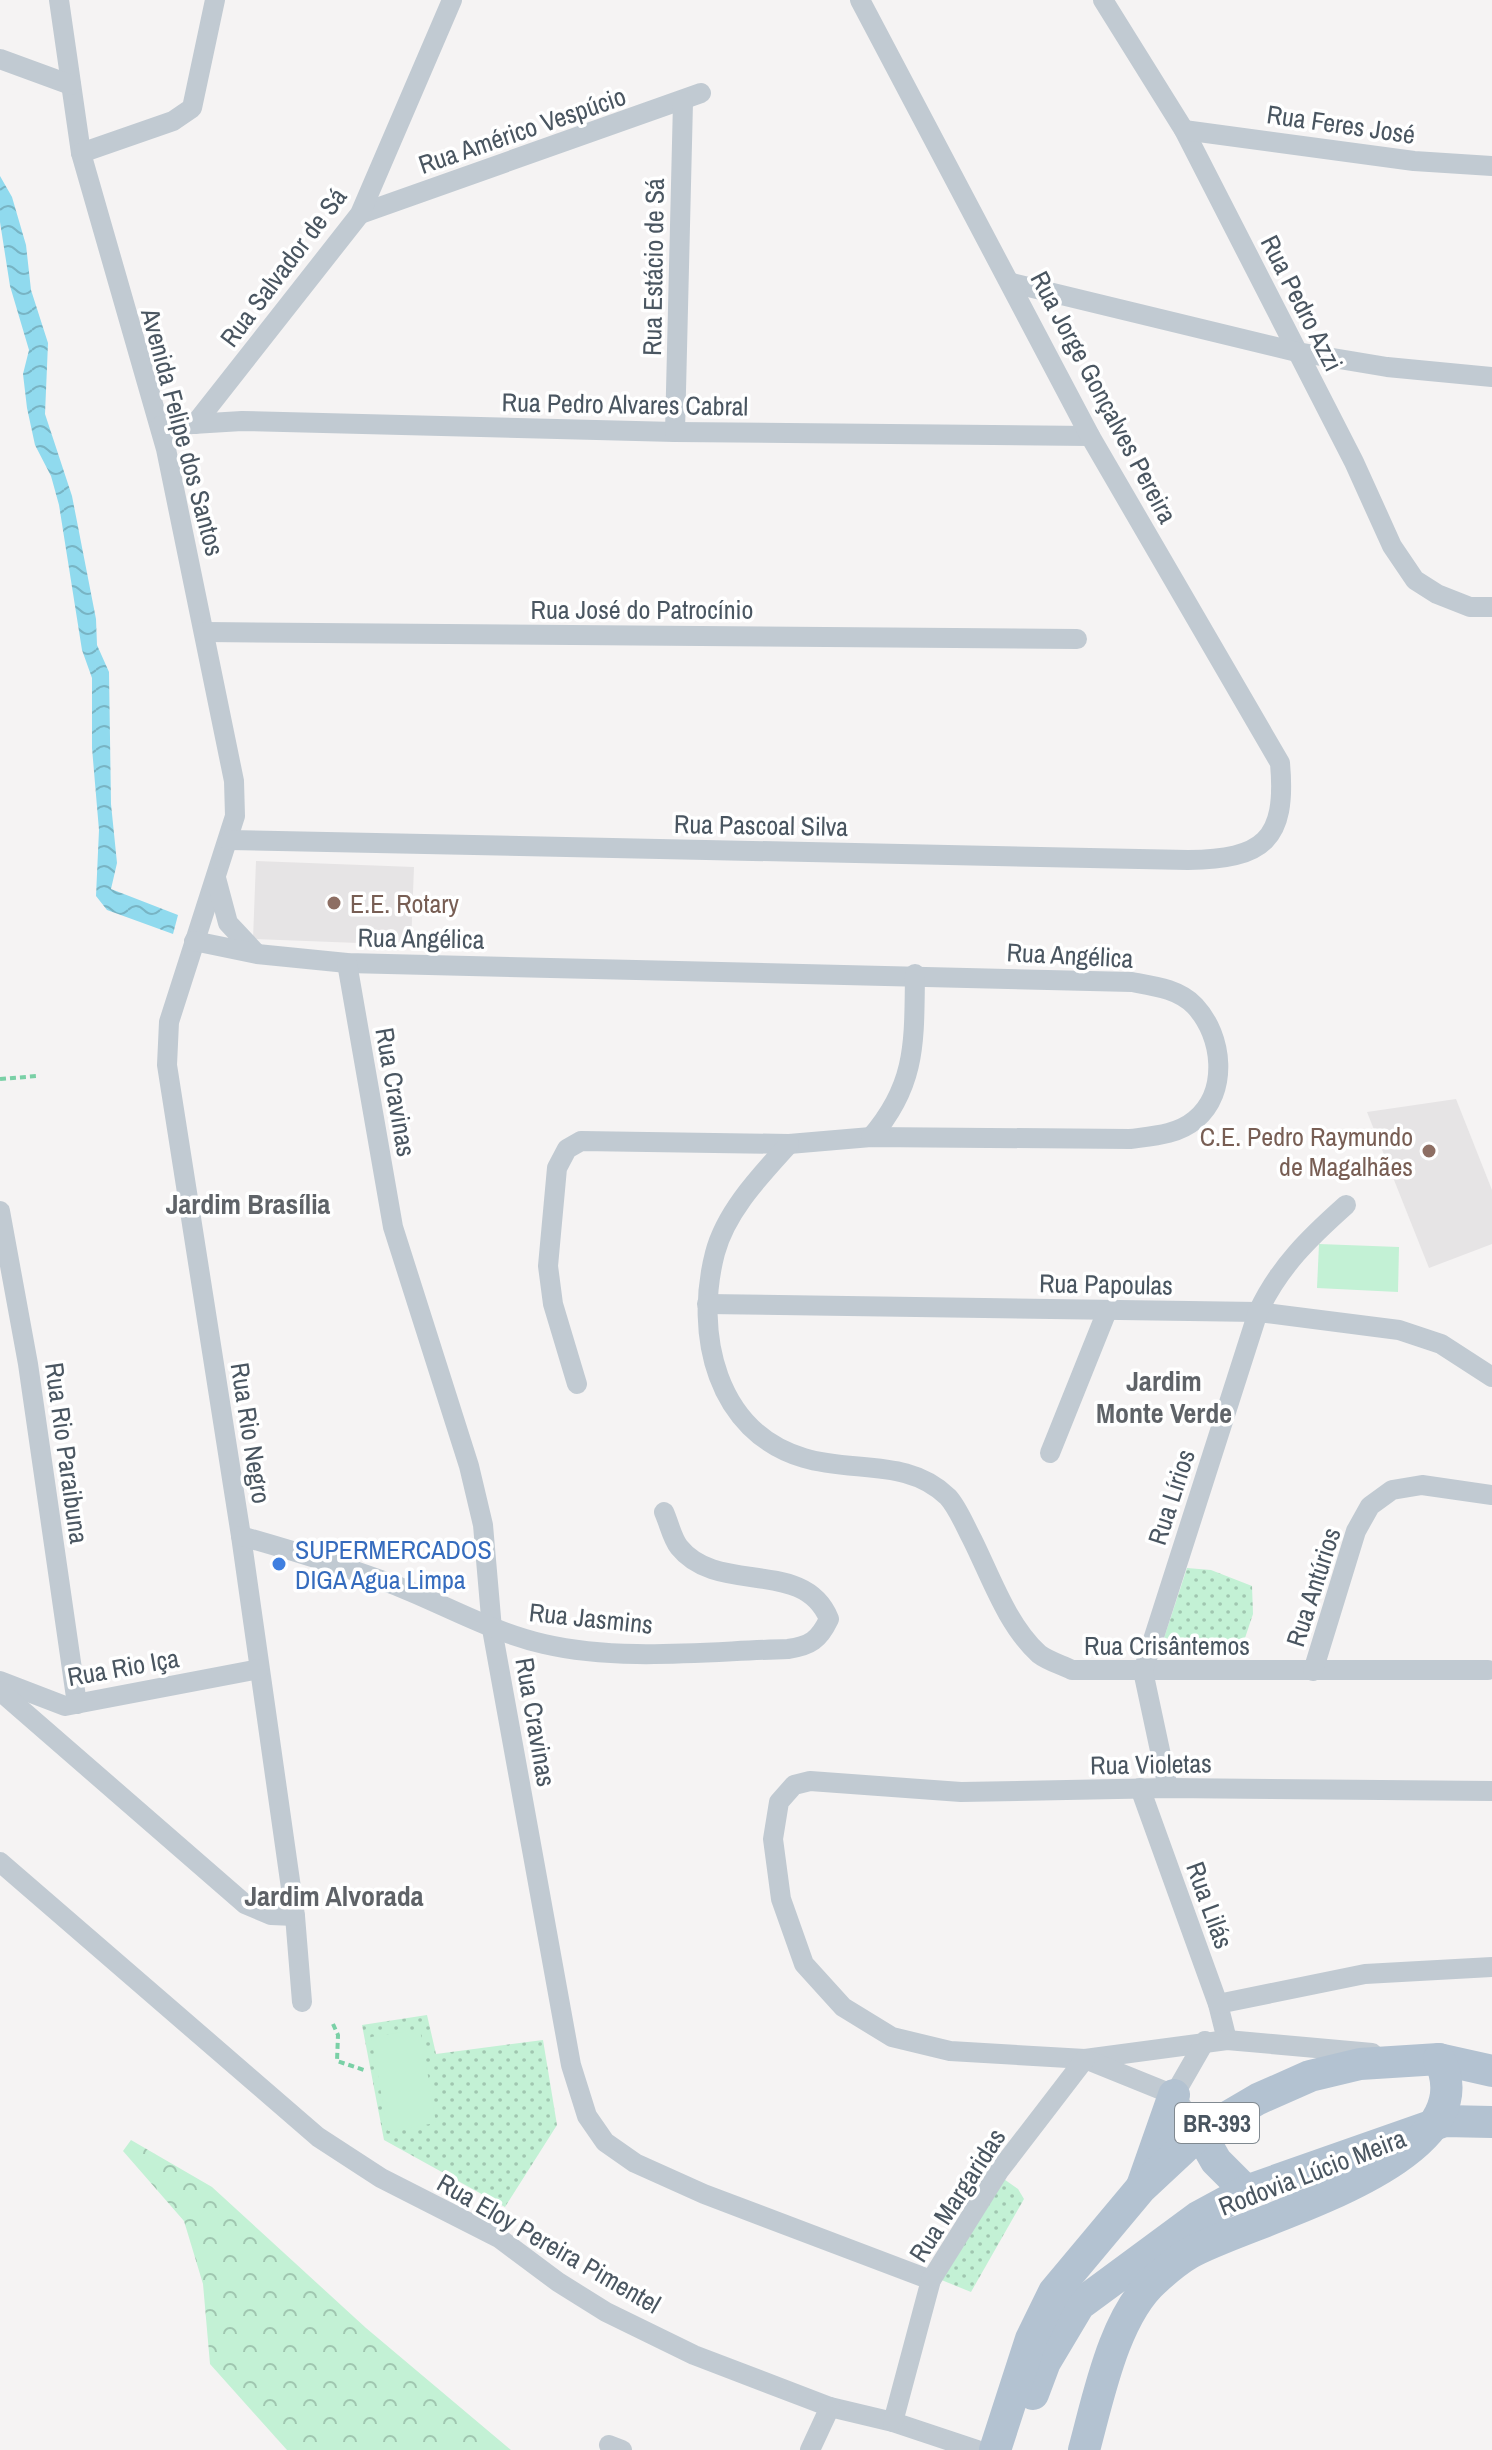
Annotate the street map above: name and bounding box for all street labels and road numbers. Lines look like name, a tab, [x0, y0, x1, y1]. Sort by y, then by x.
street label: Rua Américo Vespúcio	[414, 78, 630, 182]
street label: Rua Feres José	[1265, 96, 1417, 152]
street label: Rua Estácio de Sá	[634, 178, 672, 356]
street label: Rua Salvador de Sá	[212, 180, 354, 354]
street label: Rua Pedro Azzi	[1253, 229, 1351, 377]
street label: Rua Jorge Gonçalves Pereira	[1023, 265, 1185, 529]
street label: Avenida Felipe dos Santos	[133, 304, 233, 560]
street label: Rua Pedro Alvares Cabral	[501, 384, 749, 424]
street label: Rua José do Patrocínio	[531, 592, 753, 627]
street label: Rua Pascoal Silva	[674, 806, 849, 844]
street label: Rua Angélica	[357, 919, 485, 957]
street label: Rua Angélica	[1006, 934, 1134, 976]
street label: Rua Cravinas	[367, 1025, 425, 1159]
street label: Rua Papoulas	[1039, 1265, 1173, 1303]
street label: Rua Rio Paraibuna	[37, 1360, 97, 1546]
street label: Rua Rio Negro	[223, 1360, 279, 1506]
street label: Rua Lírios	[1139, 1445, 1203, 1549]
street label: Rua Antúrios	[1277, 1523, 1349, 1651]
street label: Rua Jasmins	[527, 1594, 655, 1642]
street label: Rua Crisântemos	[1084, 1628, 1250, 1663]
street label: Rua Rio Iça	[65, 1640, 182, 1694]
street label: Rua Cravinas	[507, 1655, 565, 1789]
street label: Rua Violetas	[1090, 1745, 1212, 1783]
street label: Rua Lilás	[1178, 1857, 1242, 1953]
road number: BR-393	[1175, 2103, 1259, 2143]
street label: Rodovia Lúcio Meira	[1213, 2120, 1411, 2224]
street label: Rua Margaridas	[901, 2121, 1013, 2269]
street label: Rua Eloy Pereira Pimentel	[431, 2165, 667, 2321]

